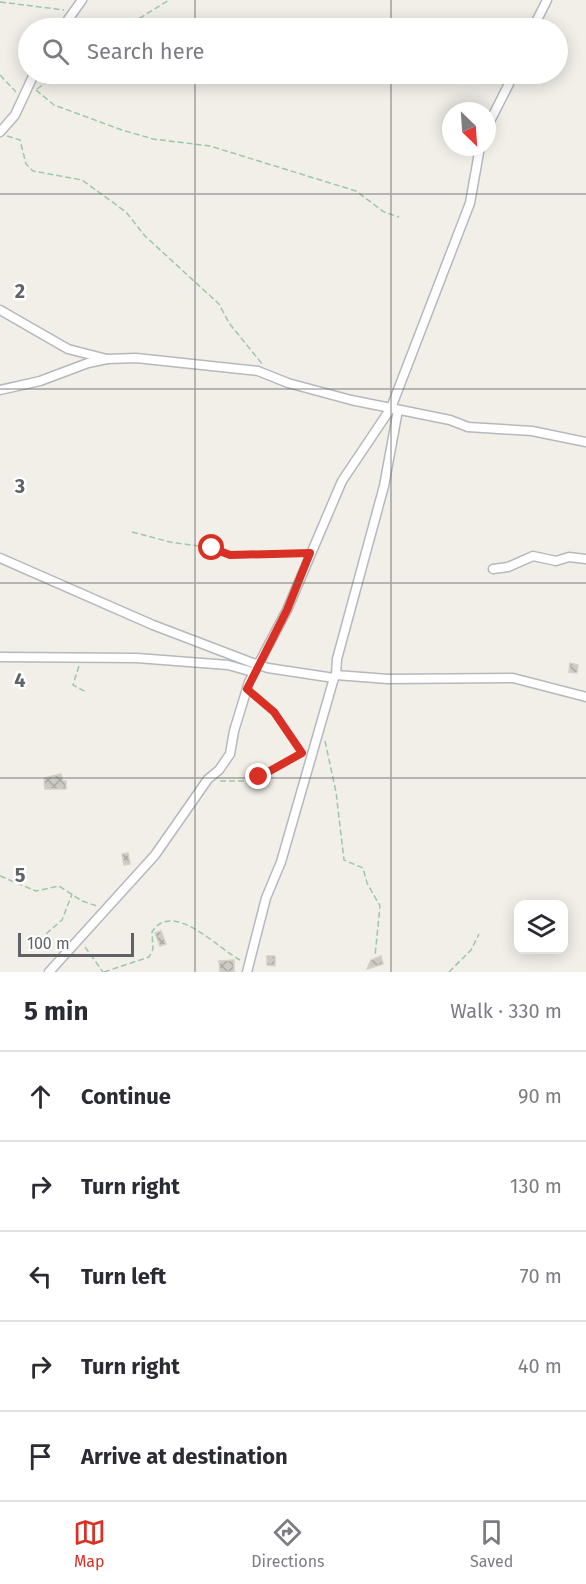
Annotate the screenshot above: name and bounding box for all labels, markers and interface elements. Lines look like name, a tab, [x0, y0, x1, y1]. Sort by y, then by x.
search box	[18, 18, 568, 84]
icon: search	[39, 35, 72, 68]
text: Search here	[87, 38, 205, 65]
north arrow	[442, 102, 496, 156]
text: 2	[15, 279, 25, 303]
text: 3	[14, 474, 25, 498]
route start	[198, 534, 224, 560]
text: 4	[14, 668, 26, 692]
route end	[245, 763, 271, 789]
text: 5	[15, 863, 26, 887]
map controls	[514, 900, 568, 954]
button: layers	[514, 900, 568, 954]
scale bar	[18, 930, 134, 958]
text: 100 m	[27, 934, 70, 953]
text: 5 min	[24, 996, 88, 1027]
text: Walk · 330 m	[450, 999, 562, 1023]
icon: ahead	[24, 1080, 57, 1113]
text: Continue	[81, 1083, 171, 1110]
text: 90 m	[518, 1084, 562, 1108]
icon: right	[24, 1170, 57, 1203]
text: Turn right	[81, 1173, 180, 1200]
text: 130 m	[510, 1174, 562, 1198]
icon: left	[24, 1260, 57, 1293]
text: Turn left	[81, 1263, 166, 1290]
text: 70 m	[520, 1264, 562, 1288]
icon: right	[24, 1350, 57, 1383]
text: Turn right	[81, 1353, 180, 1380]
text: 40 m	[518, 1354, 562, 1378]
icon: arrive	[24, 1440, 57, 1473]
text: Arrive at destination	[81, 1443, 288, 1470]
tab: Map	[73, 1516, 106, 1571]
tab: Directions	[251, 1516, 325, 1571]
tab: Saved	[470, 1516, 513, 1571]

